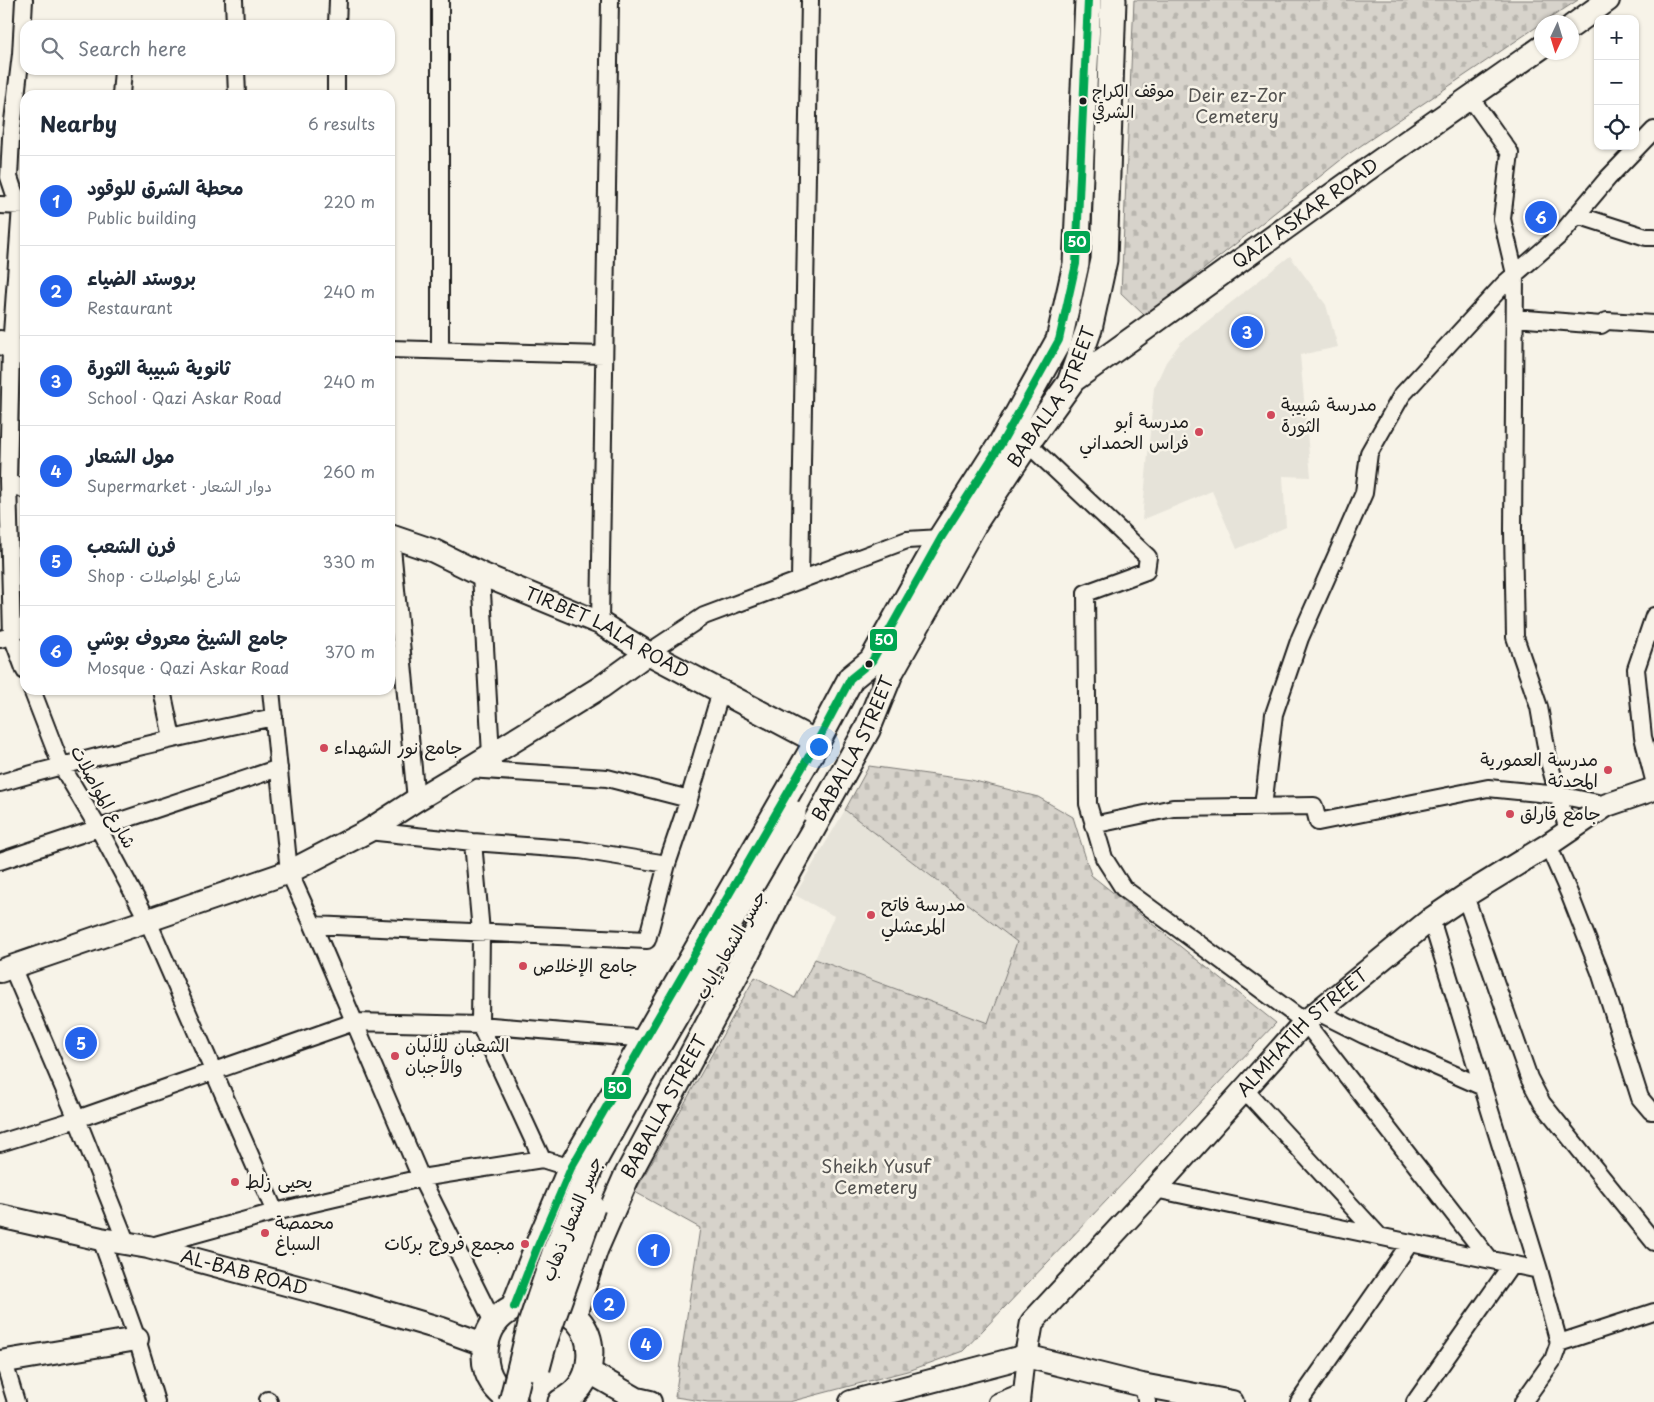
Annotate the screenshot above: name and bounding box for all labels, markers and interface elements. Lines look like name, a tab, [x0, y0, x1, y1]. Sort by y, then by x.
north arrow	[1534, 15, 1579, 60]
map controls	[1594, 15, 1639, 150]
button: +	[1594, 15, 1639, 60]
search box	[20, 20, 395, 75]
icon: search	[38, 34, 66, 62]
text: Search here	[78, 34, 187, 62]
button: −	[1594, 60, 1639, 105]
place label: موقف الكراج الشرقي	[1092, 77, 1174, 124]
park label: Deir ez-Zor Cemetery	[1188, 81, 1287, 129]
marker: موقف الكراج الشرقي	[1078, 96, 1088, 106]
button: locate	[1594, 105, 1639, 150]
text: Nearby	[40, 107, 117, 139]
text: 6 results	[308, 111, 375, 135]
street label: QAZI ASKAR ROAD	[1226, 151, 1383, 274]
text: محطة الشرق للوقود	[87, 173, 244, 201]
text: 1	[52, 189, 60, 213]
text: 220 m	[324, 189, 375, 213]
pin: 6	[1525, 198, 1557, 236]
text: Public building	[87, 205, 197, 229]
line badge: 50	[1063, 230, 1091, 254]
text: 50	[1067, 231, 1087, 252]
text: بروستد الضياء	[87, 263, 196, 291]
text: 2	[50, 279, 62, 303]
text: 240 m	[323, 279, 375, 303]
text: Restaurant	[87, 295, 173, 319]
pin: 3	[1231, 313, 1263, 351]
street label: BABALLA STREET	[1000, 322, 1101, 472]
text: ثانوية شبيبة الثورة	[87, 353, 230, 381]
text: 3	[51, 369, 61, 393]
text: 240 m	[323, 369, 375, 393]
text: School · Qazi Askar Road	[87, 385, 282, 409]
place label: مدرسة شبيبة الثورة	[1281, 390, 1377, 438]
place label: مدرسة أبو فراس الحمداني	[1079, 407, 1189, 459]
marker: مدرسة شبيبة الثورة	[1265, 409, 1277, 421]
marker: مدرسة أبو فراس الحمداني	[1193, 426, 1205, 438]
text: مول الشعار	[87, 441, 175, 469]
text: 4	[51, 459, 61, 483]
text: 260 m	[323, 459, 375, 483]
text: Supermarket · دوار الشعار	[87, 473, 272, 497]
text: فرن الشعب	[87, 531, 176, 559]
text: 5	[51, 549, 61, 573]
text: 330 m	[322, 549, 375, 573]
text: Shop · شارع المواصلات	[87, 563, 241, 587]
street label: TIRBET LALA ROAD	[521, 579, 695, 684]
text: جامع الشيخ معروف بوشي	[87, 623, 288, 651]
line badge: 50	[869, 628, 898, 652]
text: 50	[874, 629, 894, 650]
text: 6	[50, 639, 62, 663]
text: 370 m	[325, 639, 375, 663]
text: Mosque · Qazi Askar Road	[87, 655, 289, 679]
unlabelled marker	[864, 659, 874, 669]
street label: BABALLA STREET	[804, 671, 900, 826]
place label: جامع نور الشهداء	[334, 733, 463, 761]
your location	[806, 734, 832, 760]
street label: شارع المواصلات	[65, 740, 144, 853]
marker: جامع نور الشهداء	[318, 742, 330, 754]
place label: مدرسة العمورية المحدثة	[1480, 745, 1598, 793]
marker: مدرسة العمورية المحدثة	[1602, 764, 1614, 776]
place label: جامع قارلق	[1520, 799, 1601, 827]
marker: جامع قارلق	[1504, 808, 1516, 820]
street label: جسر الشعار إياب	[687, 884, 772, 1004]
place label: مدرسة فاتح المرعشلي	[881, 890, 966, 942]
marker: مدرسة فاتح المرعشلي	[865, 909, 877, 921]
place label: جامع الإخلاص	[533, 951, 637, 979]
marker: جامع الإخلاص	[517, 960, 529, 972]
street label: ALMHATIH STREET	[1229, 960, 1374, 1102]
pin: 5	[65, 1024, 97, 1062]
street label: BABALLA STREET	[613, 1028, 713, 1183]
place label: الشعبان للألبان والأجبان	[405, 1031, 509, 1079]
marker: الشعبان للألبان والأجبان	[389, 1050, 401, 1062]
line badge: 50	[603, 1076, 632, 1100]
text: 50	[607, 1077, 627, 1098]
street label: جسر الشعار ذهاب	[533, 1152, 608, 1285]
park label: Sheikh Yusuf Cemetery	[821, 1152, 932, 1200]
place label: يحيى زلط	[245, 1167, 313, 1194]
marker: يحيى زلط	[229, 1176, 241, 1188]
place label: محمصة السباغ	[275, 1208, 334, 1256]
marker: محمصة السباغ	[259, 1227, 271, 1239]
place label: مجمع فروج بركات	[384, 1229, 515, 1257]
pin: 1	[638, 1231, 670, 1269]
marker: مجمع فروج بركات	[519, 1238, 531, 1250]
street label: AL-BAB ROAD	[178, 1241, 311, 1301]
pin: 2	[593, 1285, 625, 1323]
pin: 4	[630, 1325, 662, 1363]

